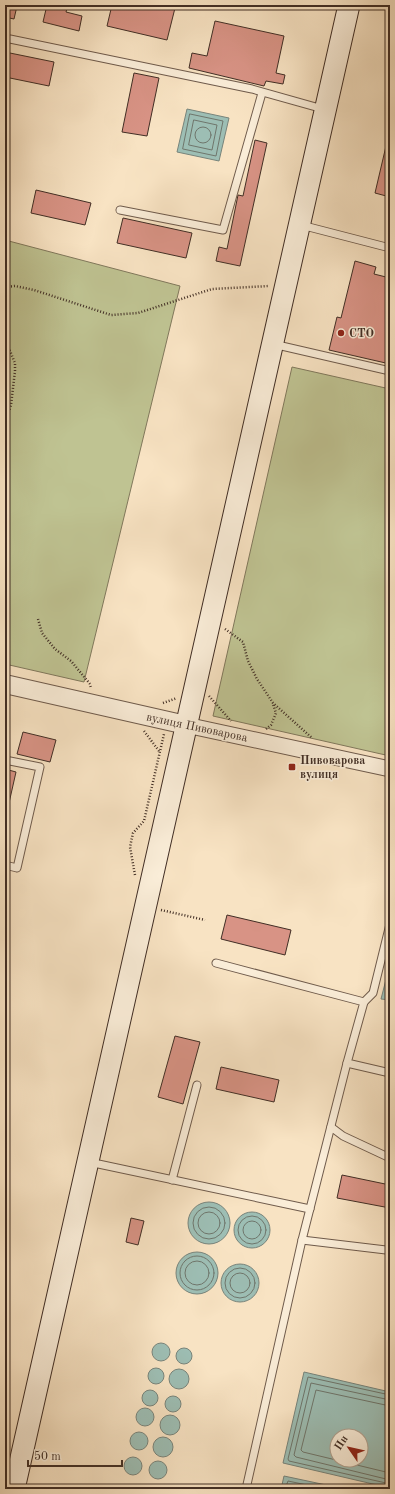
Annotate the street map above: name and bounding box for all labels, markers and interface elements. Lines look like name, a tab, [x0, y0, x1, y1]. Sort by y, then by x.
marker: СТО	[336, 328, 346, 338]
place label: СТО	[349, 328, 374, 340]
street label: вулиця Пивоварова	[145, 711, 249, 745]
place label: Пивоварова вулиця	[300, 755, 365, 781]
marker: Пивоварова вулиця	[287, 762, 297, 772]
north arrow	[329, 1428, 369, 1468]
text: Пн	[333, 1434, 351, 1453]
scale bar	[28, 1442, 122, 1468]
text: 50 m	[34, 1450, 61, 1463]

